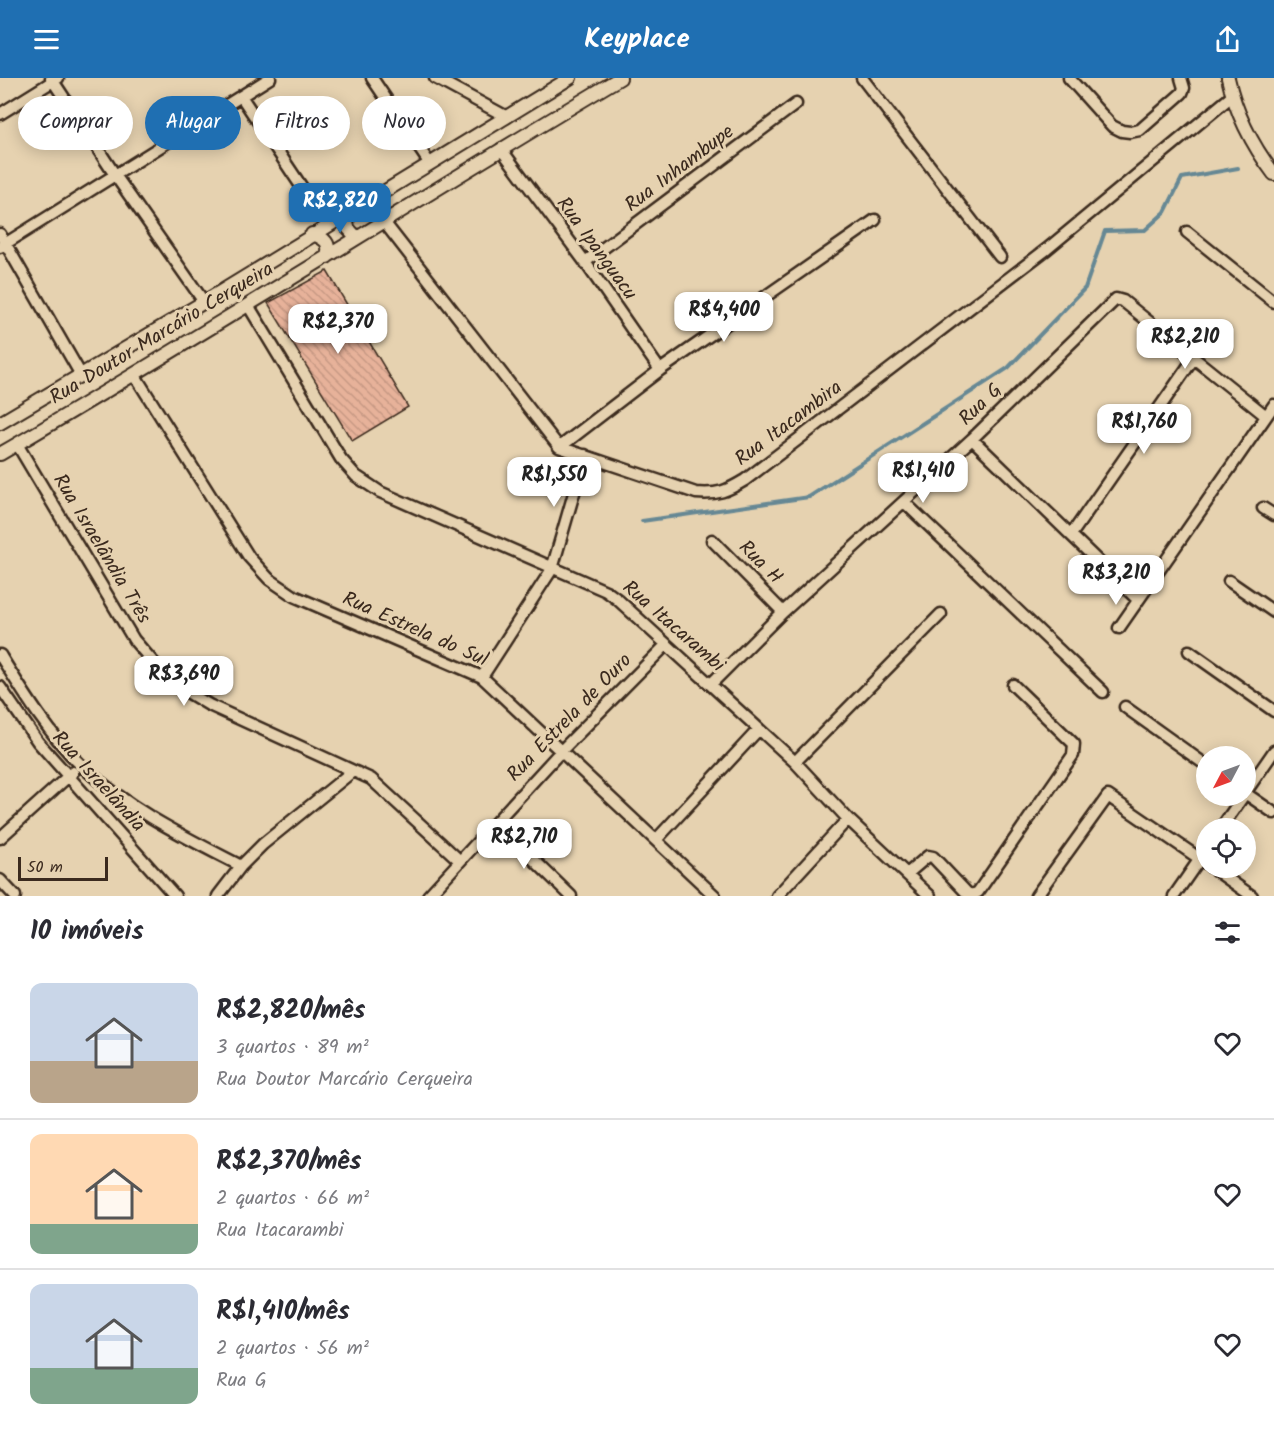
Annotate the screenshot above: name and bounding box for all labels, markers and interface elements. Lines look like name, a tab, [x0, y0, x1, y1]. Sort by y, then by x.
text: Keyplace	[584, 18, 690, 61]
icon: menu	[30, 23, 63, 56]
icon: share	[1211, 23, 1244, 56]
chip: Comprar	[18, 96, 133, 150]
chip: Alugar	[145, 96, 241, 150]
chip: Filtros	[253, 96, 350, 150]
chip: Novo	[362, 96, 446, 150]
street label: Rua Inhambupe	[618, 117, 742, 221]
pin: R$2,820	[285, 183, 395, 234]
text: R$2,820	[303, 186, 377, 218]
street label: Rua Ipanguacu	[547, 190, 645, 308]
street label: Rua Doutor Marcário Cerqueira	[44, 254, 280, 414]
pin: R$4,400	[669, 292, 779, 343]
text: R$4,400	[688, 295, 760, 327]
pin: R$2,370	[283, 304, 393, 355]
text: R$2,370	[302, 307, 374, 339]
pin: R$2,210	[1130, 319, 1240, 370]
text: R$2,210	[1151, 322, 1219, 354]
street label: Rua Itacambira	[728, 373, 850, 475]
street label: Rua G	[952, 376, 1010, 434]
pin: R$1,760	[1089, 404, 1199, 455]
text: R$1,760	[1111, 407, 1177, 439]
pin: R$1,410	[868, 453, 978, 504]
text: R$1,410	[892, 456, 954, 488]
pin: R$1,550	[499, 457, 609, 508]
text: R$1,550	[521, 460, 587, 492]
street label: Rua Israelândia Três	[43, 468, 159, 631]
street label: Rua H	[730, 533, 790, 593]
pin: R$3,210	[1061, 555, 1171, 606]
text: R$3,210	[1082, 558, 1150, 590]
street label: Rua Itacarambi	[614, 573, 733, 682]
street label: Rua Estrela do Sul	[337, 583, 493, 677]
street label: Rua Estrela de Ouro	[500, 646, 640, 790]
pin: R$3,690	[129, 656, 239, 707]
text: R$3,690	[148, 659, 220, 691]
street label: Rua Israelândia	[43, 724, 153, 840]
north arrow	[1196, 746, 1256, 806]
map controls	[1196, 746, 1256, 878]
button: locate	[1196, 818, 1256, 878]
pin: R$2,710	[469, 819, 579, 870]
text: R$2,710	[491, 822, 557, 854]
scale bar	[18, 854, 108, 882]
text: 50 m	[27, 855, 63, 880]
text: 10 imóveis	[30, 911, 144, 953]
icon: filters	[1211, 916, 1244, 949]
text: R$2,820/mês	[216, 990, 365, 1032]
icon: home	[78, 1007, 150, 1079]
icon: heart	[1211, 1027, 1244, 1060]
text: 3 quartos · 89 m²	[216, 1032, 369, 1064]
text: Rua Doutor Marcário Cerqueira	[216, 1064, 473, 1096]
text: R$2,370/mês	[216, 1141, 361, 1183]
icon: home	[78, 1158, 150, 1230]
icon: heart	[1211, 1178, 1244, 1211]
text: 2 quartos · 66 m²	[216, 1183, 369, 1215]
text: Rua Itacarambi	[216, 1215, 343, 1247]
text: R$1,410/mês	[216, 1291, 350, 1333]
icon: home	[78, 1308, 150, 1380]
icon: heart	[1211, 1328, 1244, 1361]
text: 2 quartos · 56 m²	[216, 1333, 369, 1365]
text: Rua G	[216, 1365, 267, 1397]

